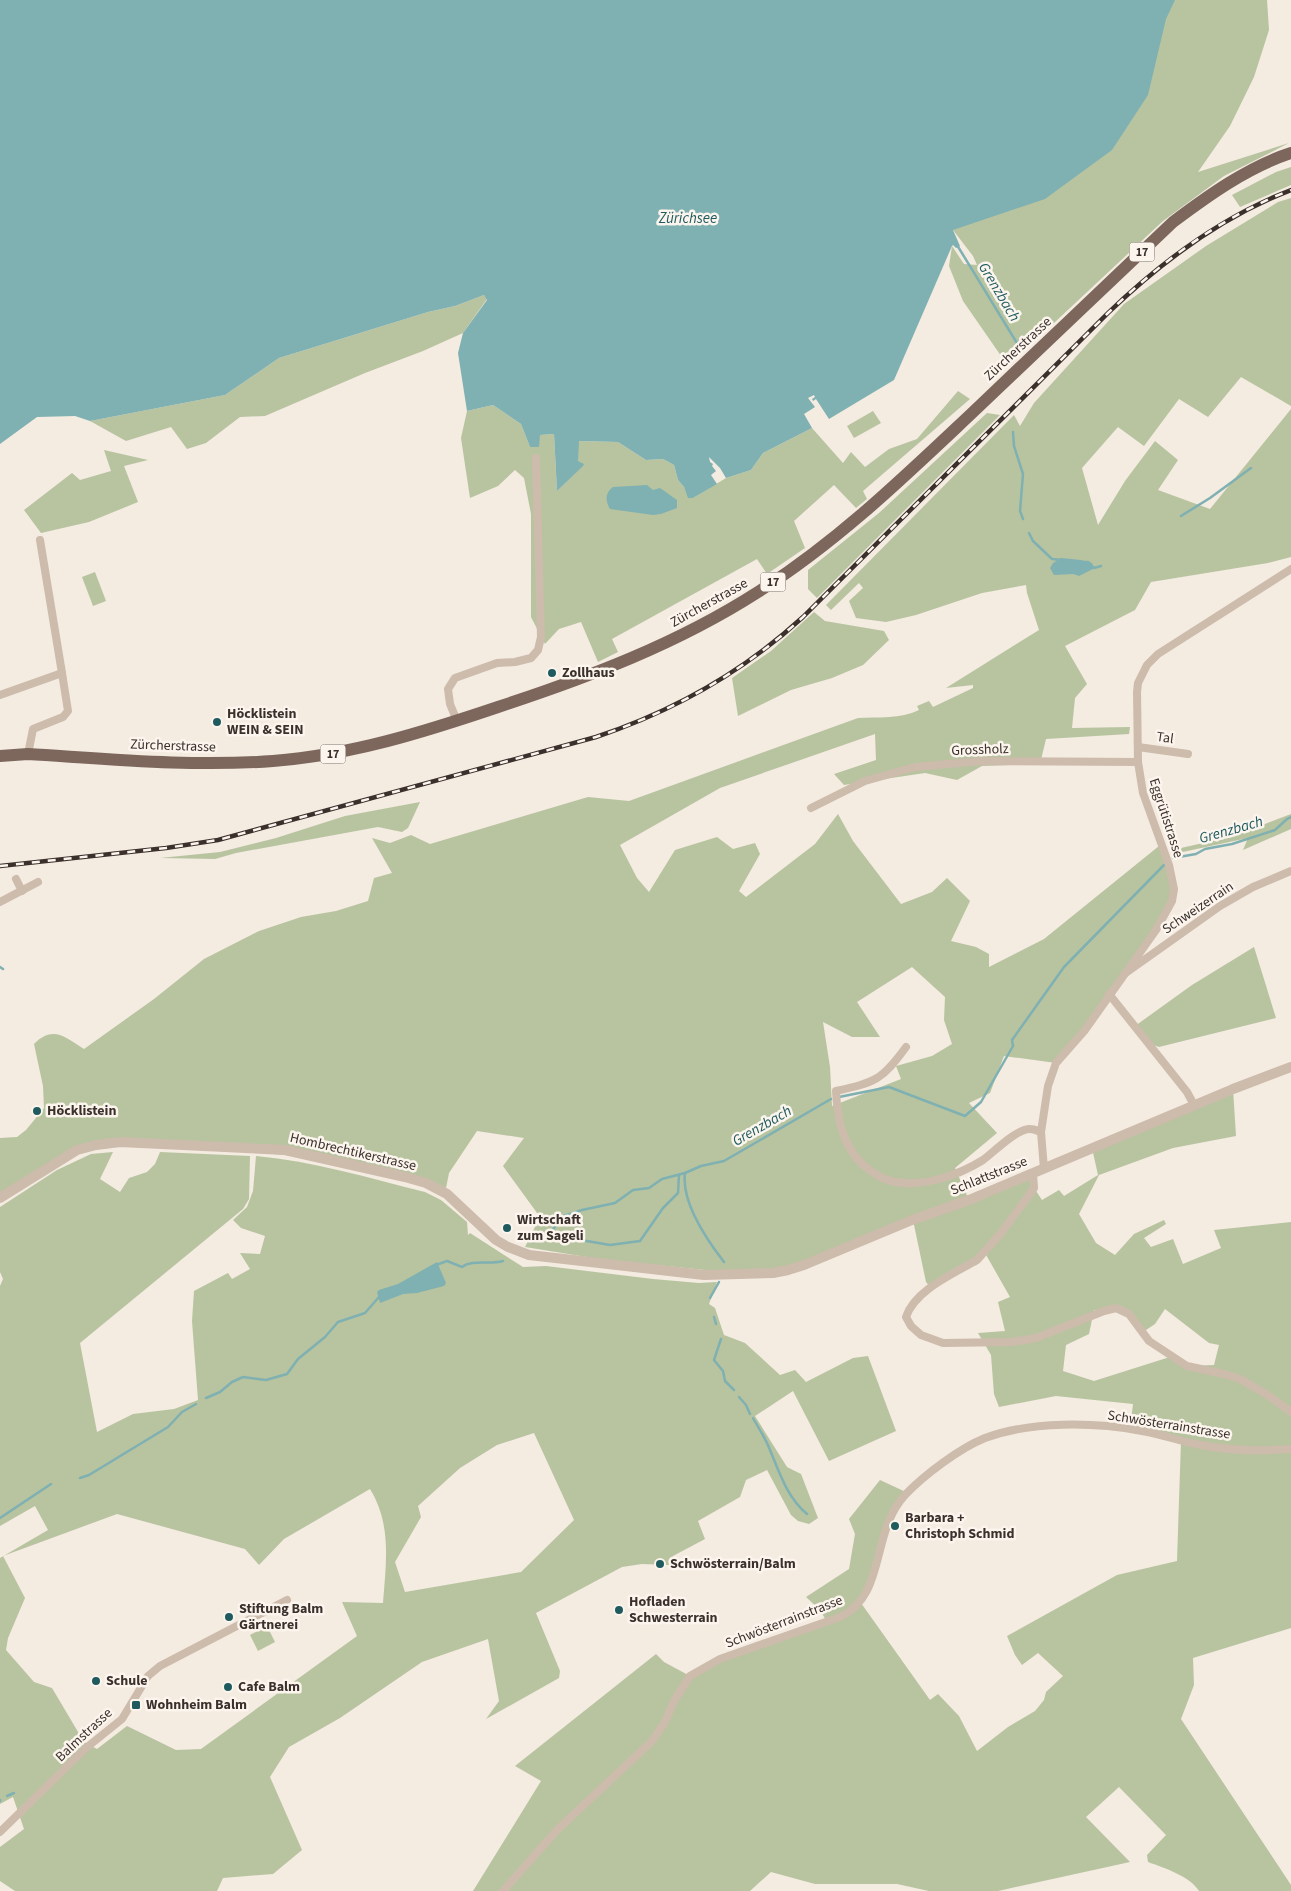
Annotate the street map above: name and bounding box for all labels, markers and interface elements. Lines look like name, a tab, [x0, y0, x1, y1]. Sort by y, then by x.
water label: Zürichsee	[658, 208, 717, 229]
road number: 17	[1130, 242, 1154, 262]
water label: Grenzbach	[973, 259, 1025, 326]
street label: Zürcherstrasse	[980, 312, 1056, 386]
road number: 17	[760, 572, 786, 592]
street label: Zürcherstrasse	[667, 573, 751, 633]
place label: Zollhaus	[562, 663, 615, 683]
marker: Zollhaus	[546, 667, 558, 679]
place label: Höcklistein WEIN & SEIN	[227, 704, 304, 740]
marker: Höcklistein WEIN & SEIN	[211, 716, 223, 728]
street label: Tal	[1155, 727, 1175, 749]
street label: Zürcherstrasse	[130, 735, 216, 757]
street label: Grossholz	[951, 739, 1009, 761]
road number: 17	[320, 744, 346, 764]
street label: Eggrütistrasse	[1144, 776, 1188, 860]
water label: Grenzbach	[1197, 811, 1266, 849]
street label: Schweizerrain	[1158, 877, 1238, 939]
water label: Grenzbach	[728, 1100, 796, 1151]
place label: Höcklistein	[47, 1101, 116, 1121]
marker: Höcklistein	[31, 1105, 43, 1117]
street label: Hombrechtikerstrasse	[288, 1128, 418, 1176]
street label: Schlattstrasse	[947, 1151, 1031, 1201]
place label: Wirtschaft zum Sageli	[517, 1210, 584, 1246]
marker: Wirtschaft zum Sageli	[501, 1222, 513, 1234]
street label: Schwösterrainstrasse	[1106, 1405, 1232, 1445]
place label: Barbara + Christoph Schmid	[905, 1508, 1014, 1544]
marker: Barbara + Christoph Schmid	[889, 1520, 901, 1532]
place label: Schwösterrain/Balm	[670, 1554, 796, 1574]
marker: Schwösterrain/Balm	[654, 1558, 666, 1570]
street label: Schwösterrainstrasse	[722, 1590, 846, 1654]
place label: Hofladen Schwesterrain	[629, 1592, 718, 1628]
place label: Stiftung Balm Gärtnerei	[239, 1599, 323, 1635]
marker: Hofladen Schwesterrain	[613, 1604, 625, 1616]
marker: Stiftung Balm Gärtnerei	[223, 1611, 235, 1623]
place label: Schule	[106, 1671, 148, 1691]
marker: Schule	[90, 1675, 102, 1687]
place label: Cafe Balm	[238, 1677, 300, 1697]
marker: Cafe Balm	[222, 1681, 234, 1693]
place label: Wohnheim Balm	[146, 1695, 247, 1715]
marker: Wohnheim Balm	[130, 1699, 142, 1711]
street label: Balmstrasse	[51, 1703, 117, 1767]

